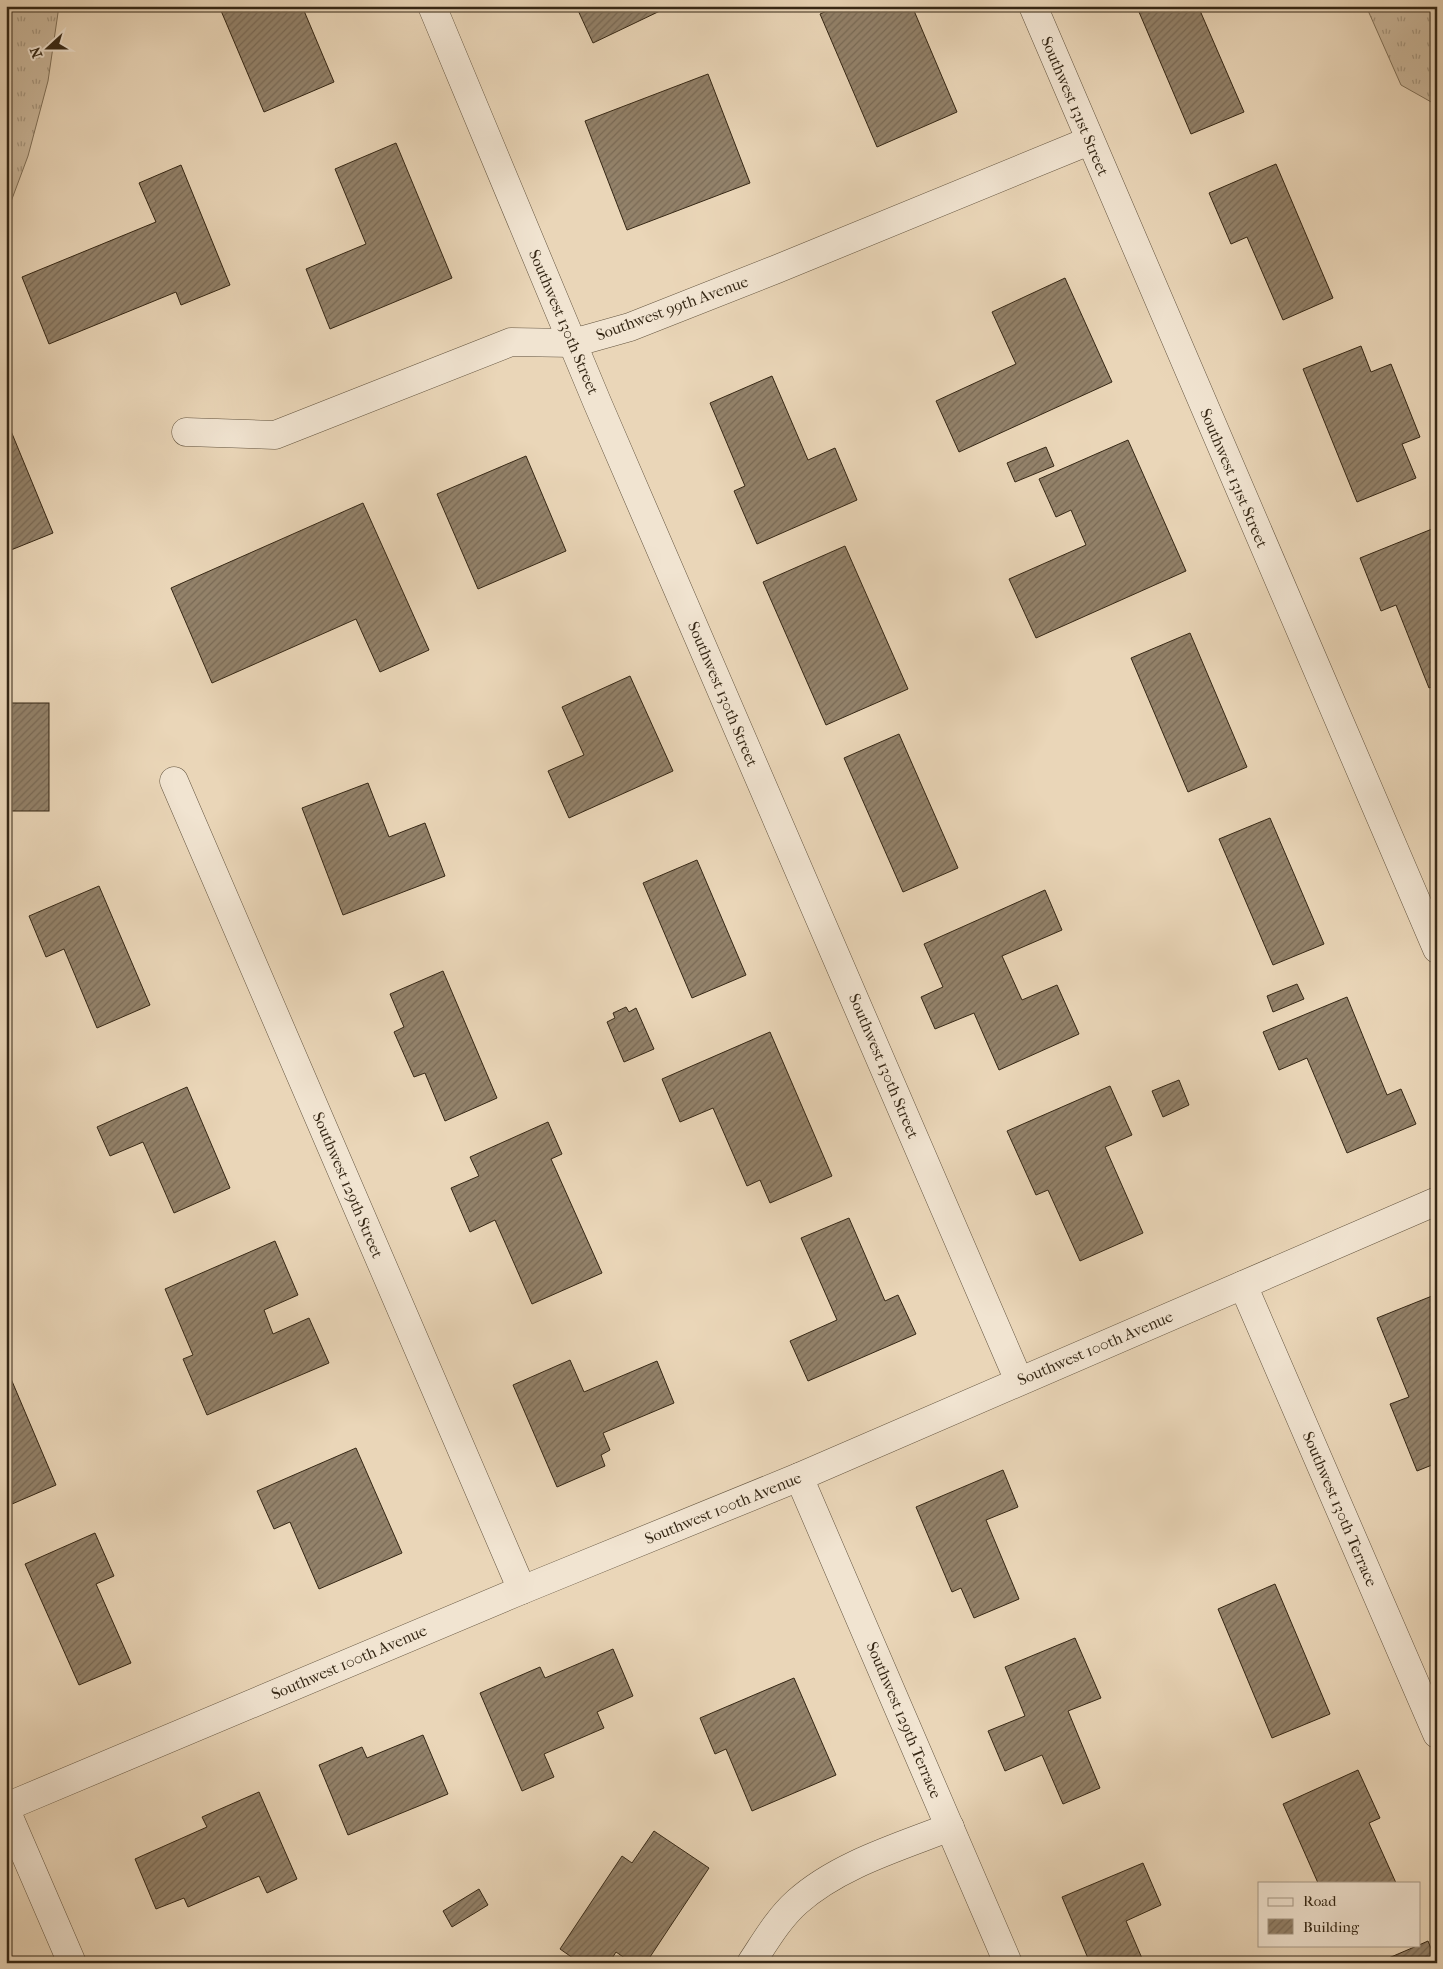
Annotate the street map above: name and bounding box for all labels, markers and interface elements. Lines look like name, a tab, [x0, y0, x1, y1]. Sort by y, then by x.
north arrow	[22, 22, 72, 72]
street label: Southwest 131st Street	[1037, 34, 1113, 179]
text: N	[26, 44, 46, 60]
street label: Southwest 130th Street	[525, 247, 603, 398]
street label: Southwest 99th Avenue	[593, 272, 751, 344]
street label: Southwest 131st Street	[1196, 406, 1272, 551]
street label: Southwest 130th Street	[684, 619, 762, 770]
street label: Southwest 130th Street	[845, 991, 923, 1142]
street label: Southwest 129th Street	[309, 1109, 387, 1261]
street label: Southwest 100th Avenue	[1014, 1307, 1176, 1389]
street label: Southwest 130th Terrace	[1299, 1429, 1381, 1590]
street label: Southwest 100th Avenue	[642, 1468, 804, 1548]
street label: Southwest 100th Avenue	[268, 1621, 430, 1703]
street label: Southwest 129th Terrace	[862, 1639, 946, 1801]
legend	[1258, 1882, 1420, 1946]
text: Road	[1303, 1892, 1337, 1910]
text: Building	[1303, 1918, 1360, 1936]

